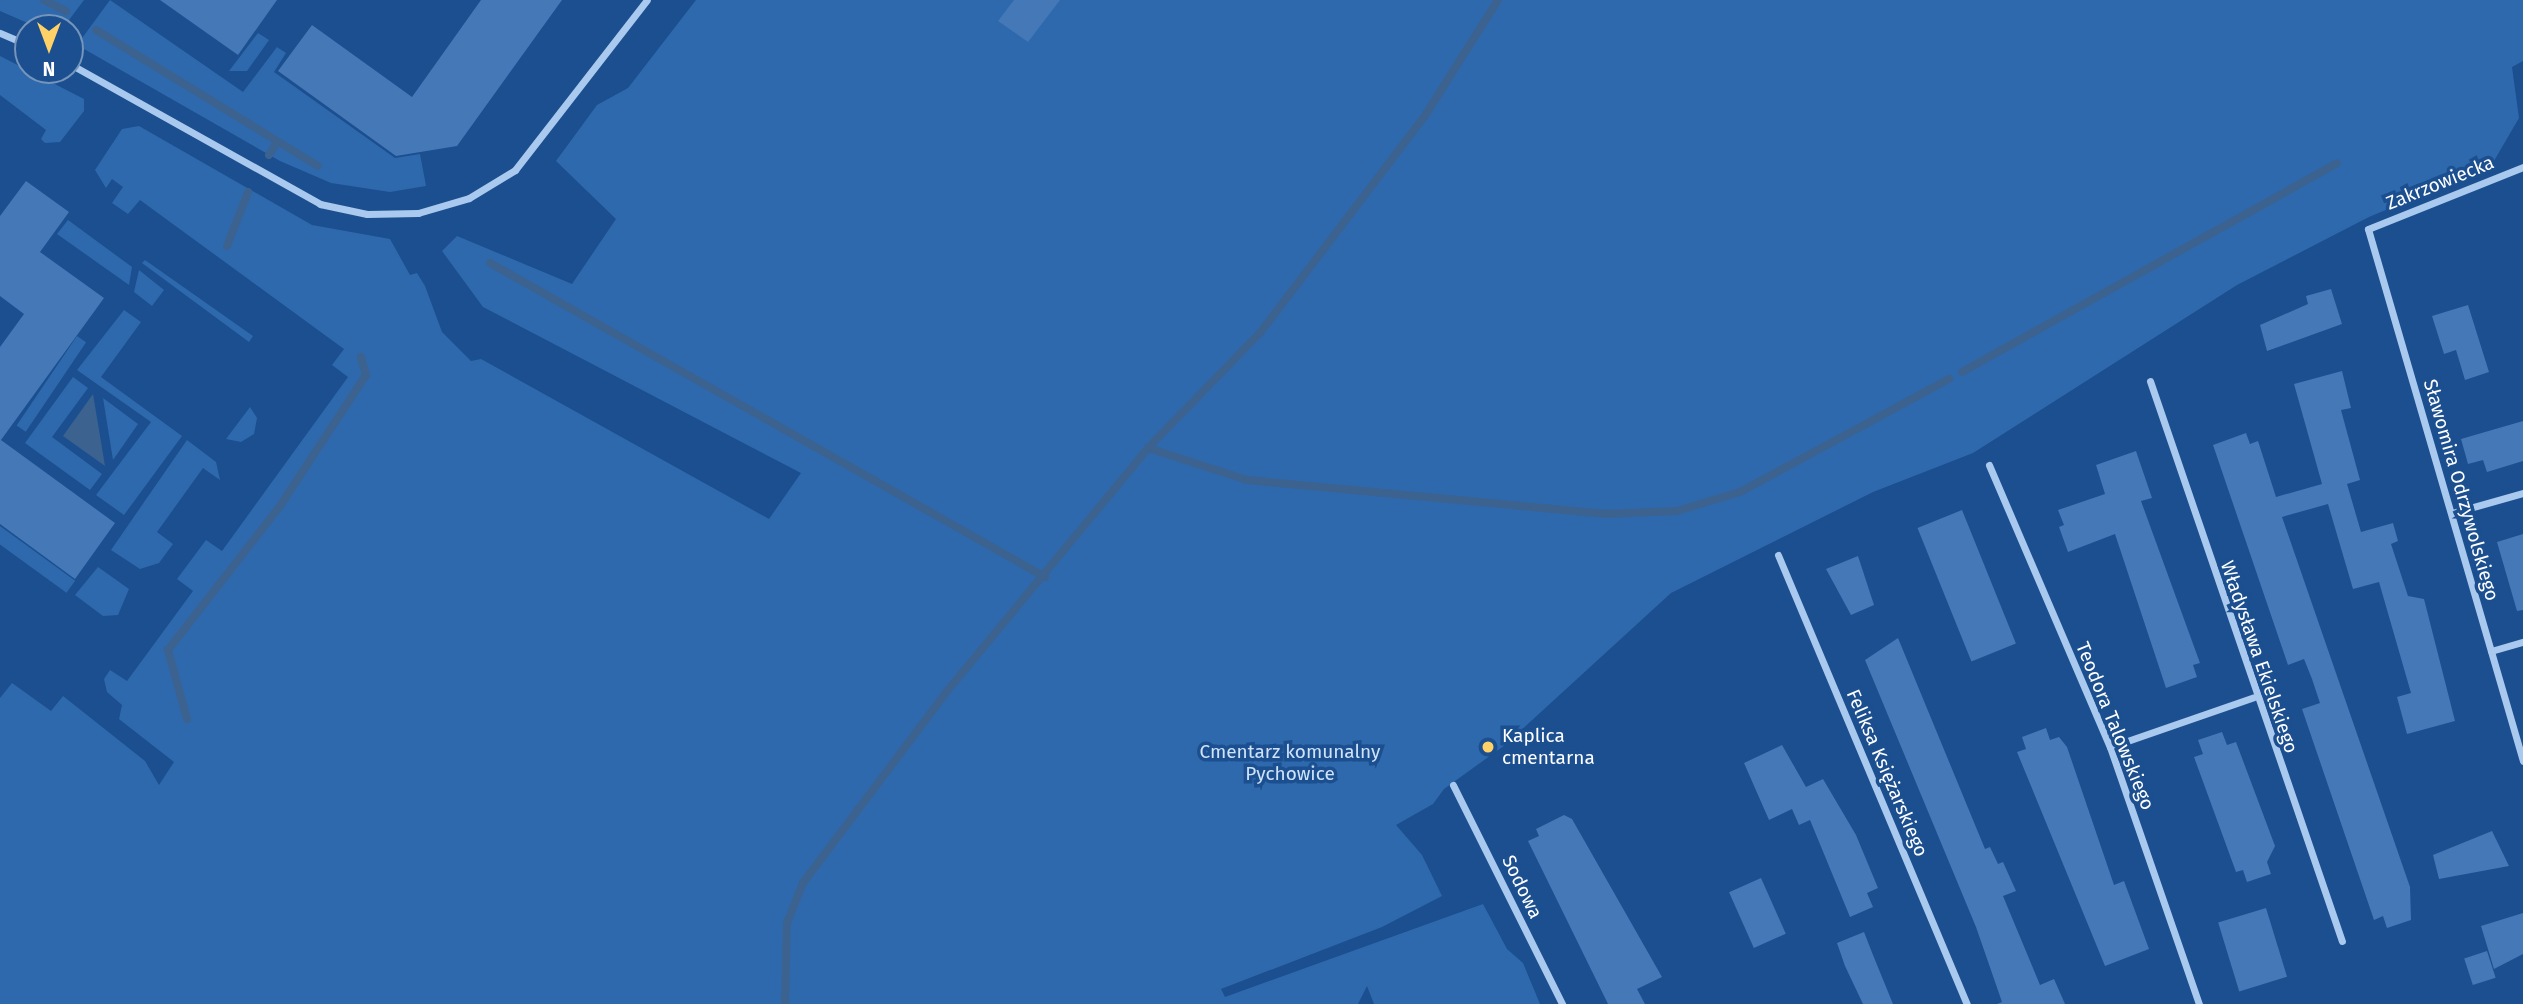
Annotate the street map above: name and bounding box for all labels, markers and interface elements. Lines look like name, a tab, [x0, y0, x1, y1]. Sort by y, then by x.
north arrow	[14, 14, 84, 84]
text: N	[43, 57, 55, 80]
street label: Zakrzowiecka	[2383, 151, 2497, 215]
street label: Sławomira Odrzywolskiego	[2418, 377, 2504, 603]
street label: Władysława Ekielskiego	[2215, 558, 2303, 756]
street label: Teodora Talowskiego	[2071, 639, 2159, 813]
street label: Feliksa Księżarskiego	[1841, 686, 1933, 860]
place label: Kaplica cmentarna	[1502, 725, 1595, 769]
marker: Kaplica cmentarna	[1480, 739, 1496, 755]
park label: Cmentarz komunalny Pychowice	[1200, 741, 1380, 785]
street label: Sodowa	[1497, 852, 1547, 922]

